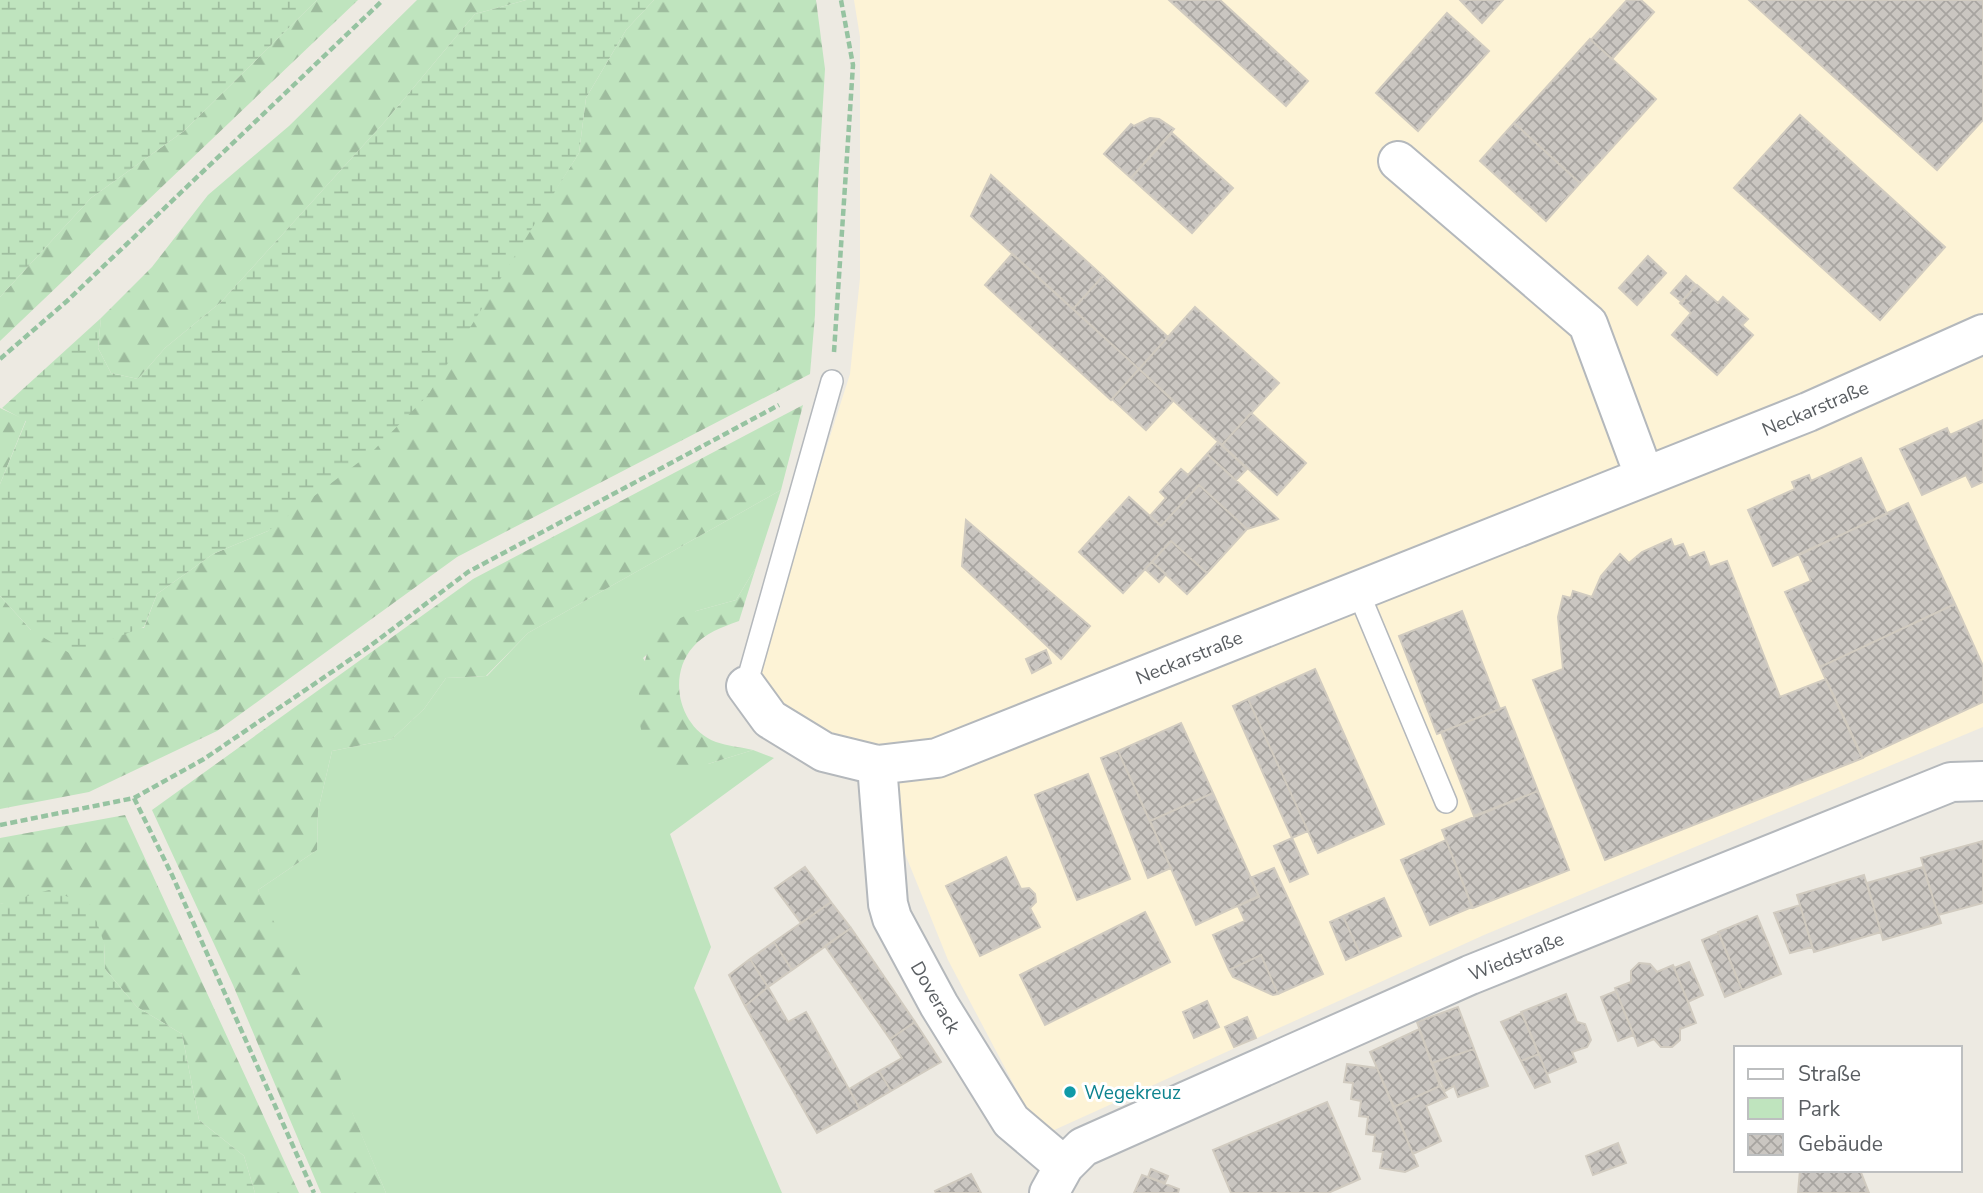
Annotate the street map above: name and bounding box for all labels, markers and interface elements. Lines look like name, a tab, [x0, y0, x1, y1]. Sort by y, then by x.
street label: Neckarstraße	[1758, 375, 1873, 443]
street label: Neckarstraße	[1132, 625, 1247, 691]
street label: Wiedstraße	[1465, 926, 1568, 988]
street label: Doverack	[904, 957, 966, 1039]
legend	[1734, 1046, 1962, 1172]
text: Straße	[1798, 1060, 1861, 1088]
place label: Wegekreuz	[1084, 1080, 1181, 1106]
marker: Wegekreuz	[1062, 1084, 1078, 1100]
text: Park	[1798, 1095, 1840, 1123]
text: Gebäude	[1798, 1130, 1883, 1158]

